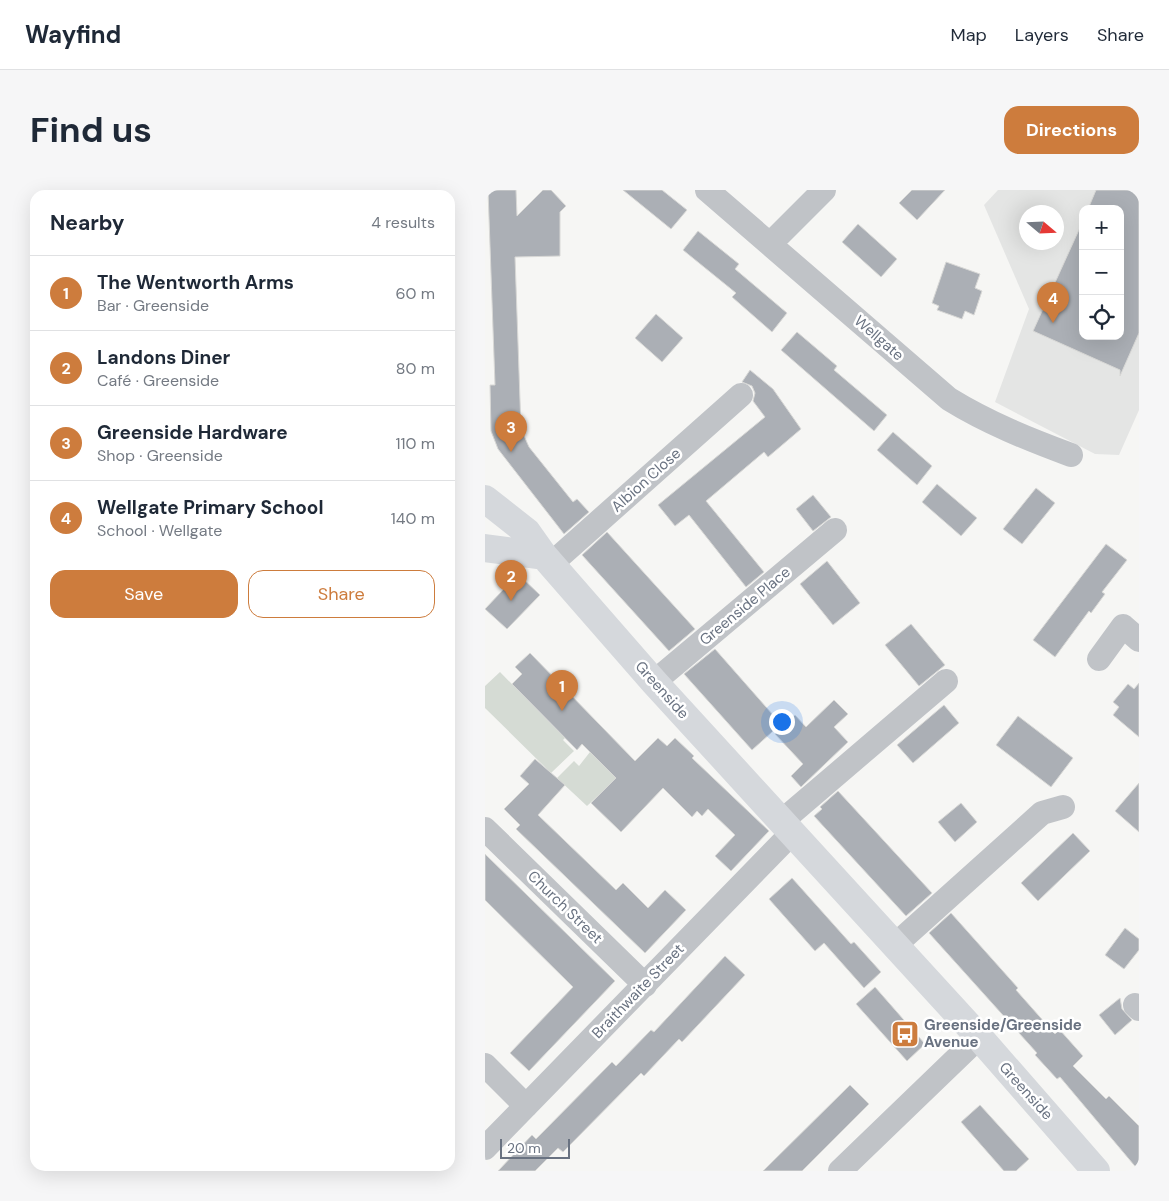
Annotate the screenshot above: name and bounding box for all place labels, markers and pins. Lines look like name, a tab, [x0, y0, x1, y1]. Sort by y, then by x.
pin: 4	[1037, 282, 1069, 323]
pin: 3	[495, 411, 527, 452]
pin: 2	[495, 560, 527, 601]
pin: 1	[546, 670, 578, 711]
place label: Greenside/Greenside Avenue	[924, 1015, 1082, 1052]
bus stop icon: Greenside/Greenside Avenue	[890, 1019, 920, 1049]

